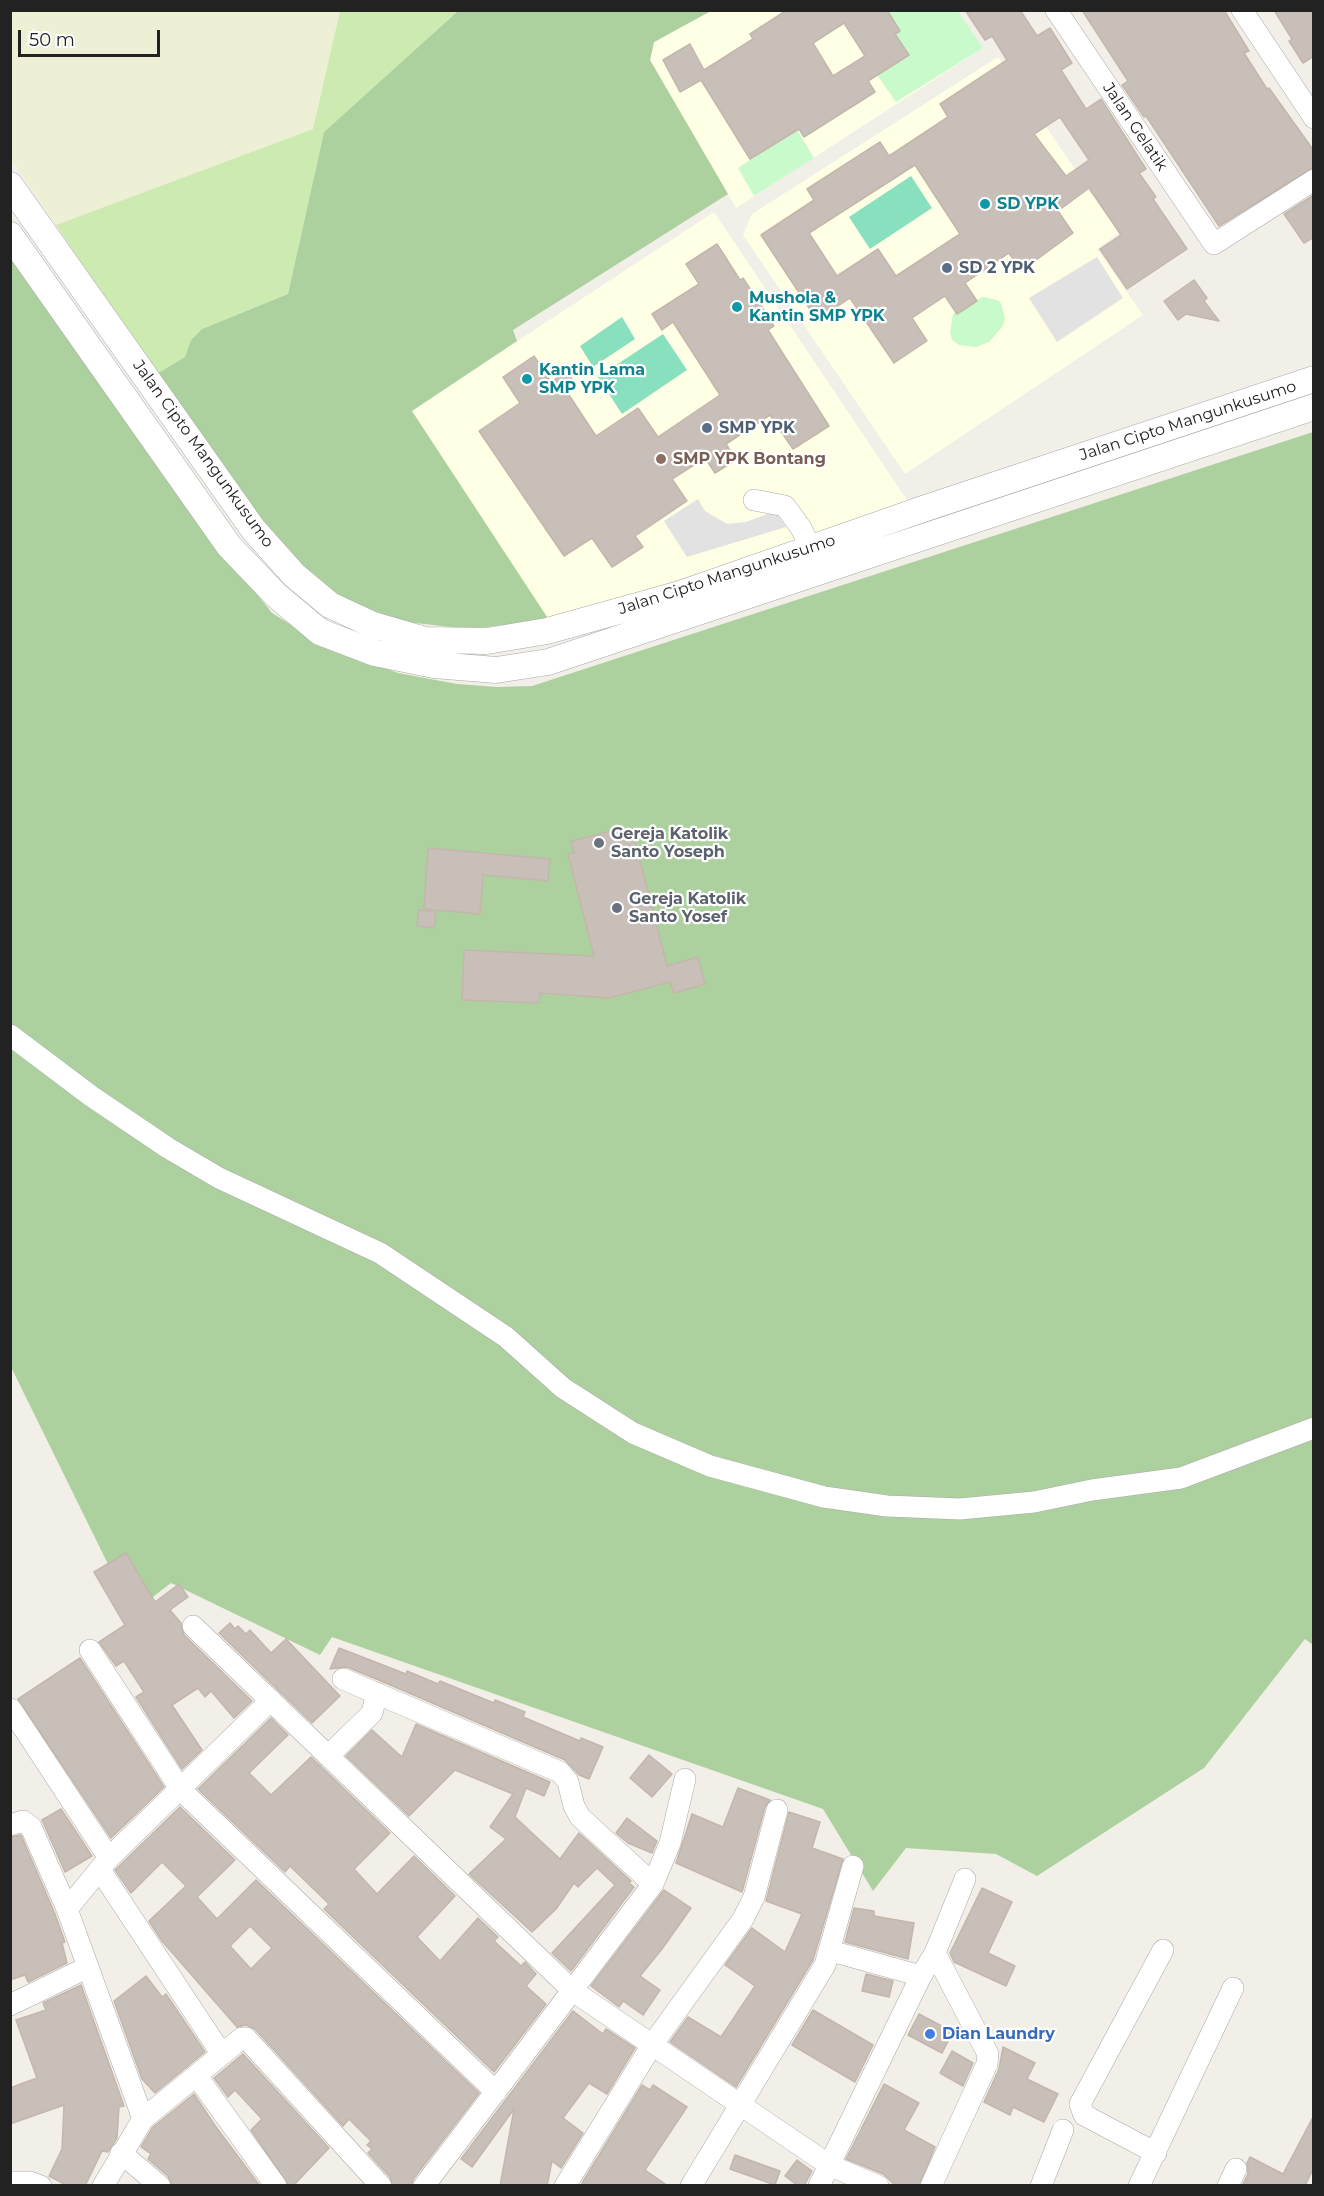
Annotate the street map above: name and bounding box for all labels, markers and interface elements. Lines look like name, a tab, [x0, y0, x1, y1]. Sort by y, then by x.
scale bar	[21, 18, 164, 56]
text: 50 m	[29, 29, 75, 51]
street label: Jalan Gelatik	[1098, 79, 1172, 175]
place label: SD YPK	[997, 194, 1059, 214]
marker: SD YPK	[978, 197, 992, 211]
place label: SD 2 YPK	[959, 258, 1035, 278]
marker: SD 2 YPK	[940, 261, 954, 275]
place label: Mushola & Kantin SMP YPK	[749, 288, 885, 326]
marker: Mushola & Kantin SMP YPK	[730, 300, 744, 314]
street label: Jalan Cipto Mangunkusumo	[129, 357, 277, 551]
place label: Kantin Lama SMP YPK	[539, 360, 645, 398]
marker: Kantin Lama SMP YPK	[520, 372, 534, 386]
street label: Jalan Cipto Mangunkusumo	[1077, 377, 1299, 465]
place label: SMP YPK	[719, 418, 795, 438]
marker: SMP YPK	[700, 421, 714, 435]
place label: SMP YPK Bontang	[673, 449, 826, 469]
marker: SMP YPK Bontang	[654, 452, 668, 466]
street label: Jalan Cipto Mangunkusumo	[616, 531, 838, 619]
place label: Gereja Katolik Santo Yoseph	[611, 824, 728, 862]
marker: Gereja Katolik Santo Yoseph	[592, 836, 606, 850]
place label: Gereja Katolik Santo Yosef	[629, 889, 746, 927]
marker: Gereja Katolik Santo Yosef	[610, 901, 624, 915]
place label: Dian Laundry	[942, 2024, 1055, 2044]
marker: Dian Laundry	[923, 2027, 937, 2041]

